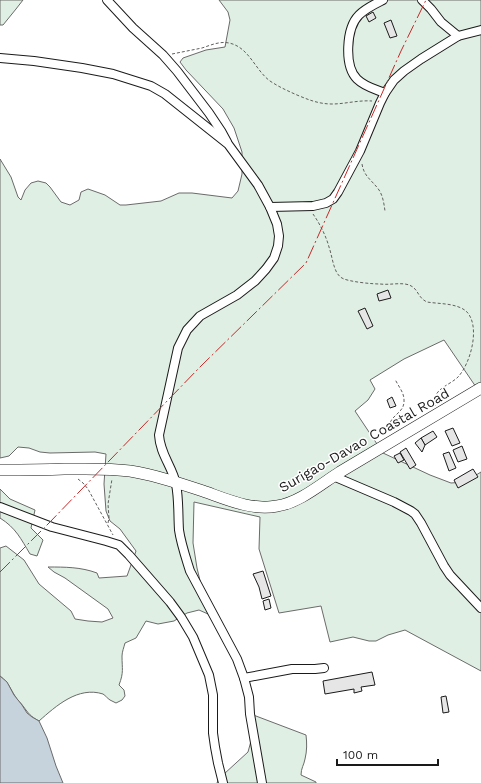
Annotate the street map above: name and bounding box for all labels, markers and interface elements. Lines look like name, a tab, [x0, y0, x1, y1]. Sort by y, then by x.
street label: Surigao-Davao Coastal Road	[276, 385, 452, 495]
scale bar	[337, 741, 438, 767]
text: 100 m	[343, 748, 378, 762]

